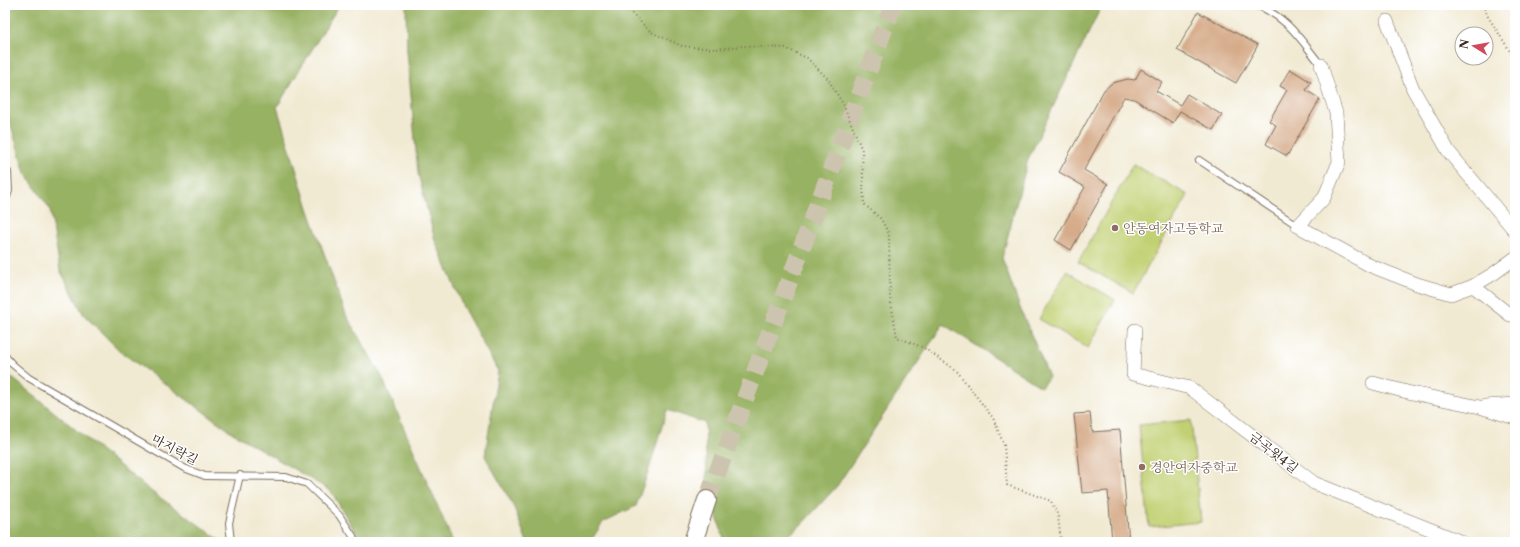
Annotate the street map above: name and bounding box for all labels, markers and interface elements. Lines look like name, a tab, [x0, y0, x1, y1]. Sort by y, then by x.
north arrow	[1454, 26, 1494, 66]
text: N	[1456, 38, 1472, 50]
place label: 안동여자고등학교	[1123, 220, 1224, 236]
marker: 안동여자고등학교	[1110, 223, 1120, 233]
street label: 금곡윗4길	[1246, 428, 1302, 476]
street label: 마지락길	[149, 430, 201, 468]
place label: 경안여자중학교	[1150, 459, 1238, 475]
marker: 경안여자중학교	[1137, 462, 1147, 472]

